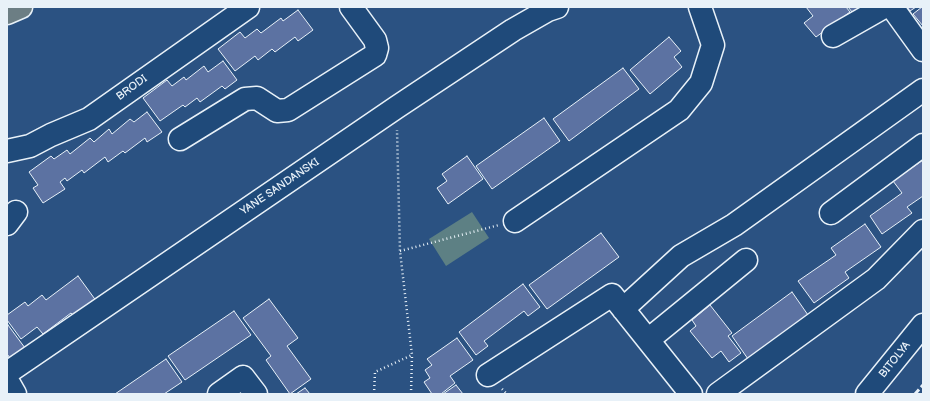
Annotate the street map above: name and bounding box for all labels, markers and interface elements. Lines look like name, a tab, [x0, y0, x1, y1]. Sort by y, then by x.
street label: BRODI	[114, 72, 150, 104]
street label: YANE SANDANSKI	[238, 156, 322, 218]
street label: BITOLYA	[876, 339, 914, 381]

